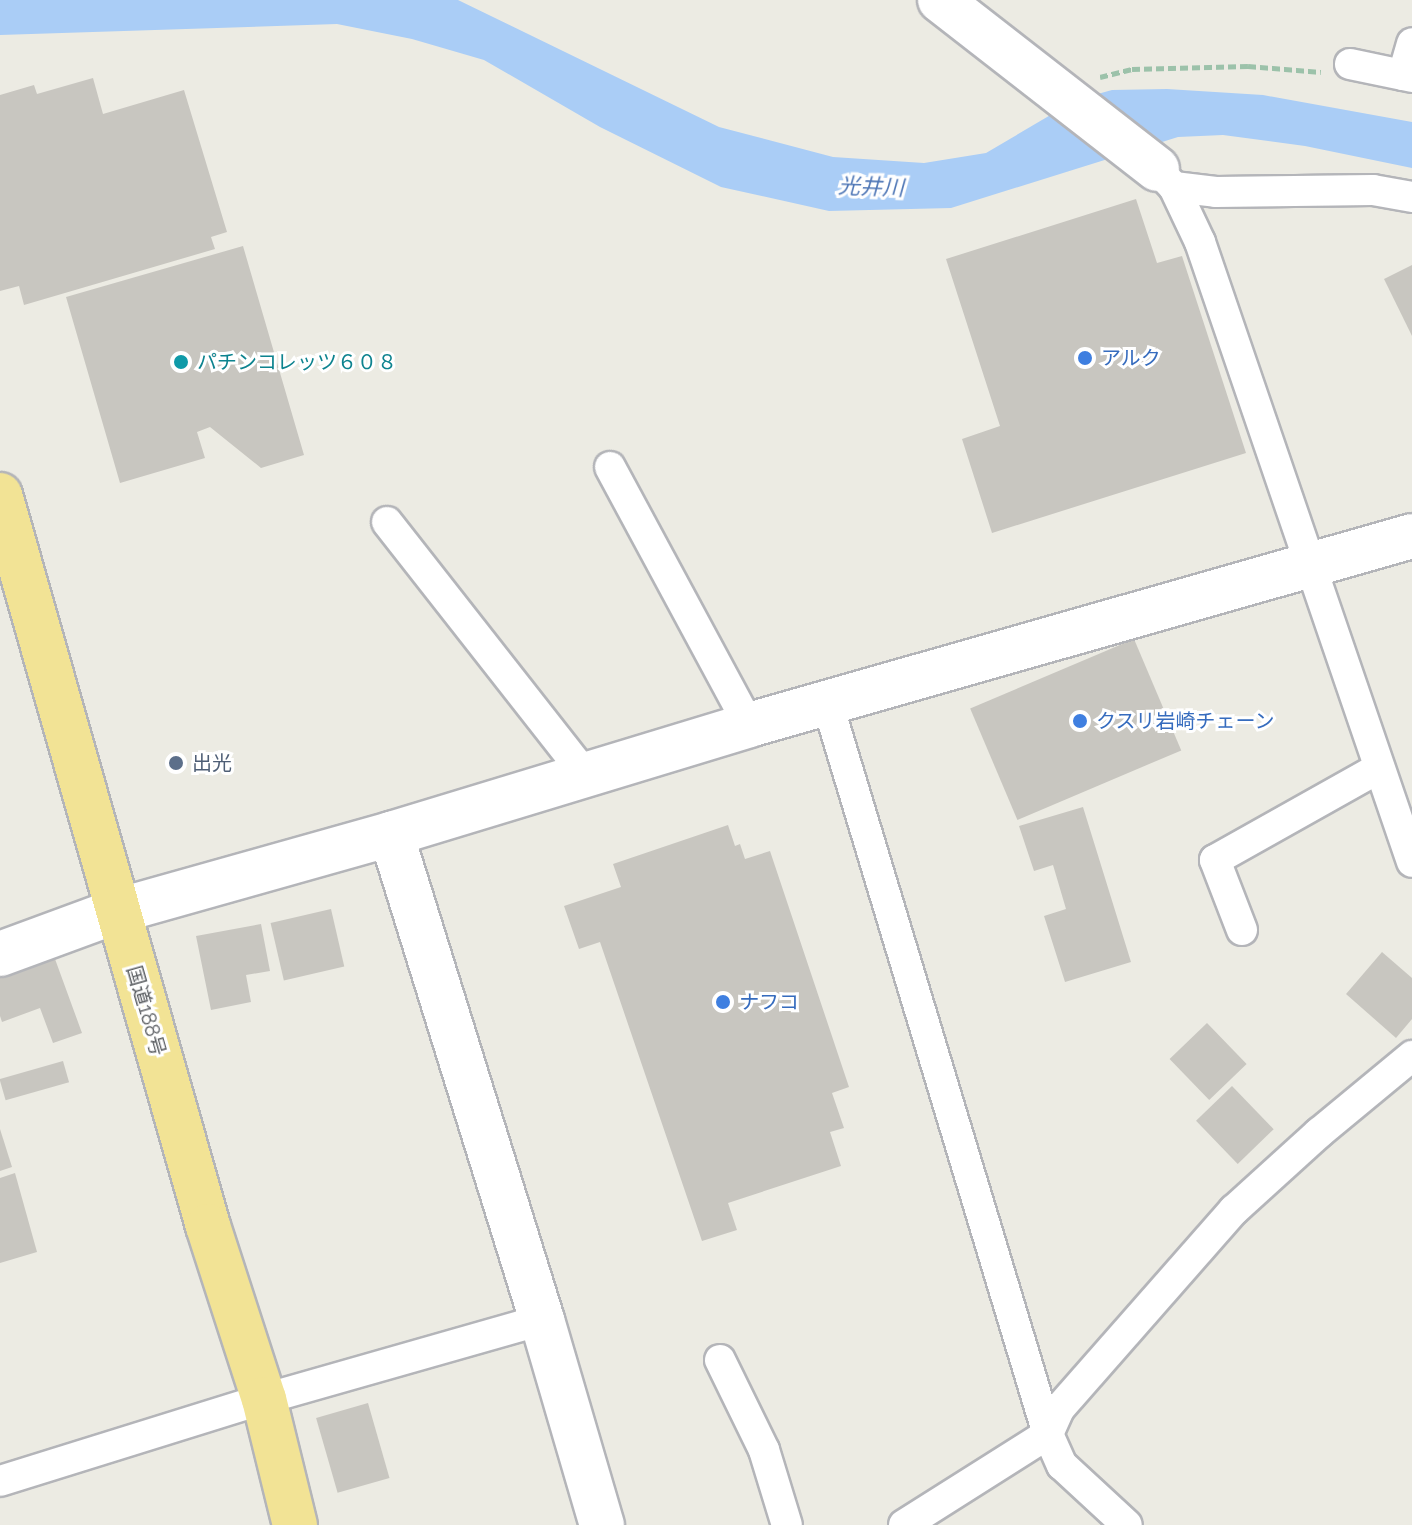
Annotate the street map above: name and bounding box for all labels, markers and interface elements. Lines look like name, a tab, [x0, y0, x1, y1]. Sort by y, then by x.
water label: 光井川	[838, 173, 904, 201]
place label: アルク	[1101, 346, 1161, 370]
marker: アルク	[1076, 349, 1094, 367]
place label: パチンコレッツ６０８	[197, 350, 397, 374]
marker: パチンコレッツ６０８	[172, 353, 190, 371]
place label: クスリ岩崎チェーン	[1096, 709, 1276, 733]
marker: クスリ岩崎チェーン	[1071, 712, 1089, 730]
place label: 出光	[192, 751, 232, 775]
marker: 出光	[167, 754, 185, 772]
street label: 国道188号	[122, 963, 170, 1059]
place label: ナフコ	[739, 990, 799, 1014]
marker: ナフコ	[714, 993, 732, 1011]

